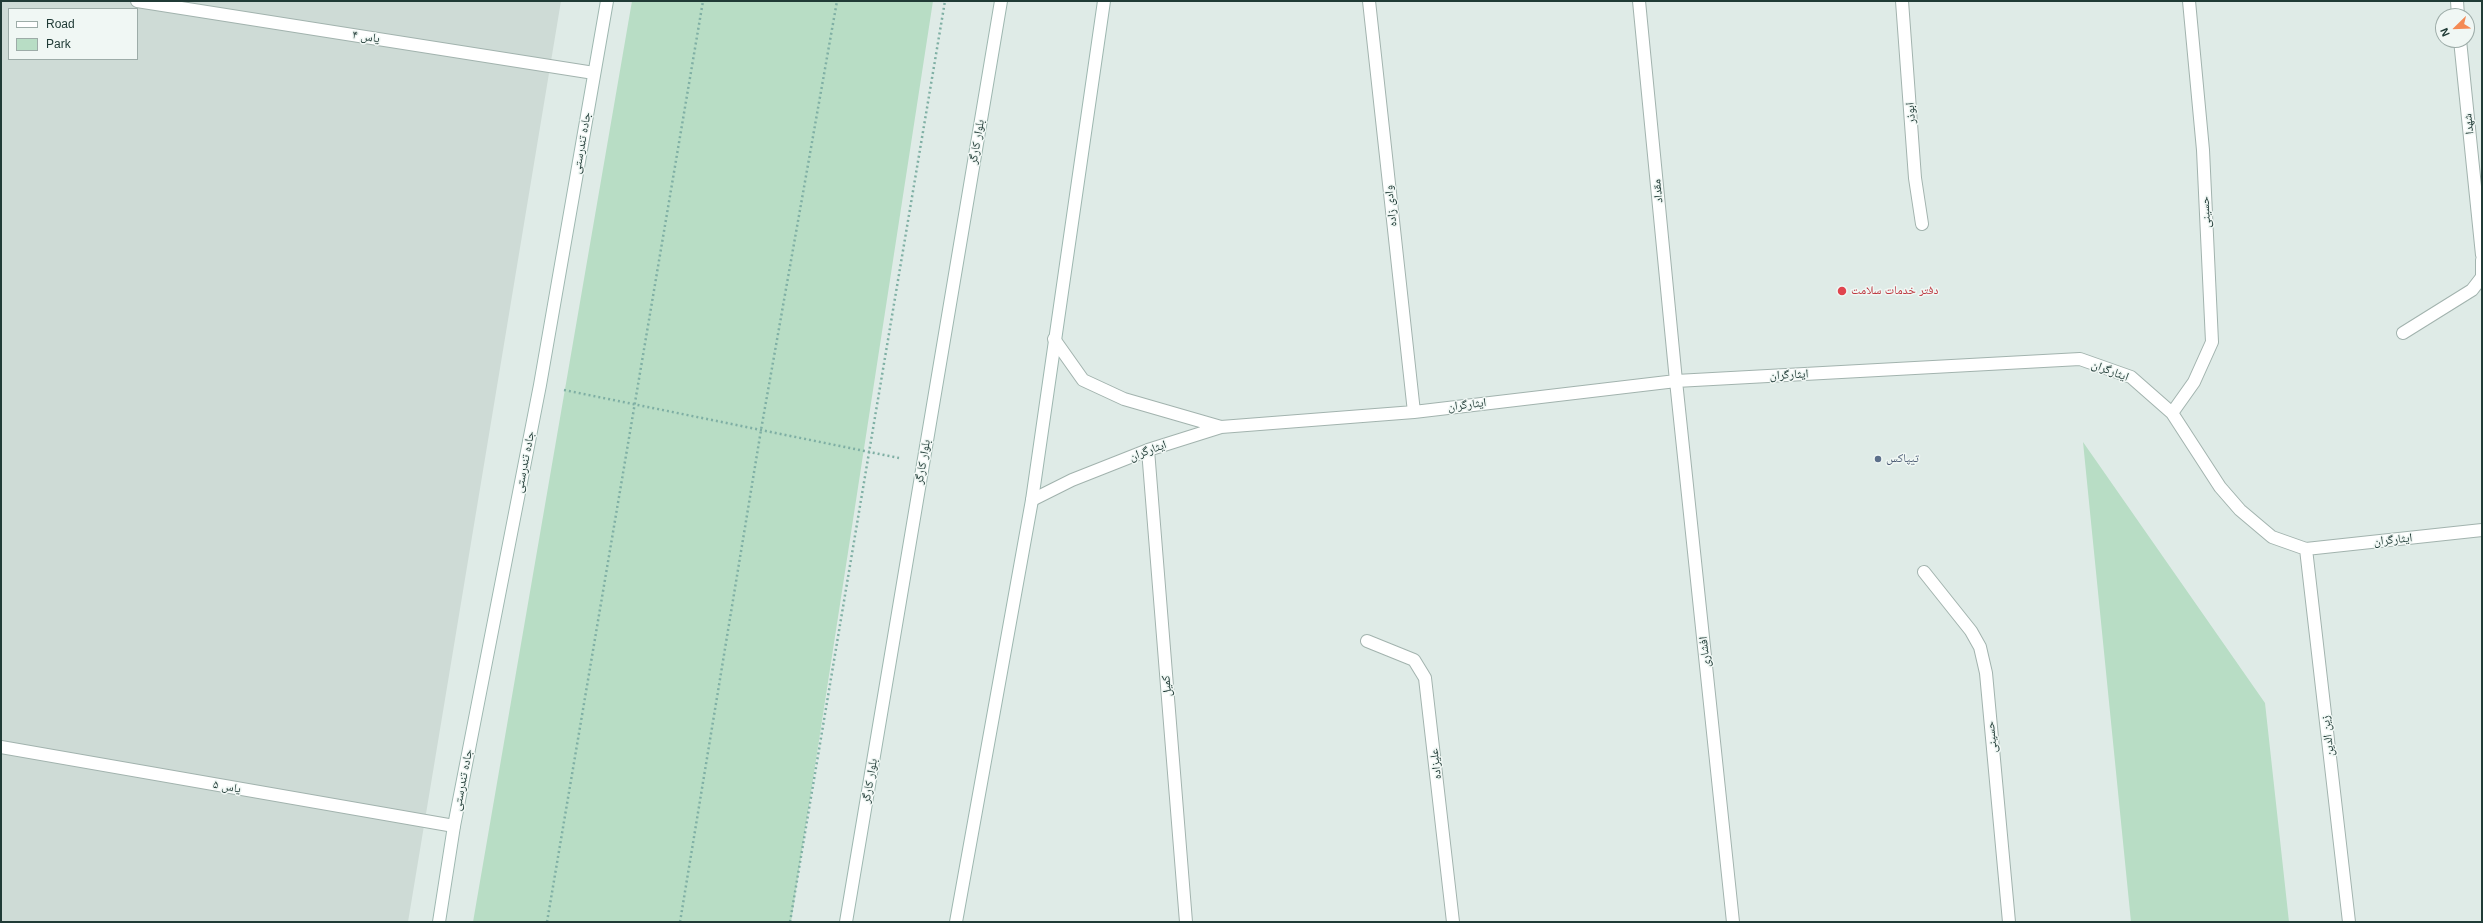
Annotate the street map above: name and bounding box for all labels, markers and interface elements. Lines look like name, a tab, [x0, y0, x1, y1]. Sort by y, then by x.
legend	[8, 8, 138, 60]
north arrow	[2435, 8, 2475, 48]
text: Road	[46, 17, 75, 31]
text: N	[2438, 26, 2452, 38]
street label: یاس ۴	[351, 28, 381, 46]
text: Park	[46, 37, 71, 51]
street label: ابوذر	[1903, 102, 1919, 124]
street label: جاده تندرستی	[570, 111, 594, 175]
street label: شهدا	[2461, 113, 2477, 135]
street label: بلوار کارگر	[966, 119, 988, 165]
street label: مقداد	[1650, 178, 1666, 204]
street label: وادی زاده	[1382, 185, 1400, 227]
street label: حسینی	[2198, 196, 2214, 228]
place label: دفتر خدمات سلامت	[1851, 284, 1938, 298]
marker: دفتر خدمات سلامت	[1836, 285, 1848, 297]
street label: ایثارگران	[2089, 357, 2131, 385]
street label: ایثارگران	[1769, 367, 1809, 383]
street label: ایثارگران	[1447, 395, 1487, 415]
street label: جاده تندرستی	[512, 430, 538, 494]
street label: ایثارگران	[1127, 438, 1169, 464]
street label: بلوار کارگر	[912, 439, 934, 485]
place label: تیپاکس	[1886, 452, 1919, 466]
marker: تیپاکس	[1873, 454, 1883, 464]
street label: ایثارگران	[2373, 531, 2413, 549]
street label: افشاری	[1696, 636, 1714, 668]
street label: کمیل	[1159, 675, 1175, 697]
street label: زین الدین	[2318, 715, 2338, 757]
street label: حسینی	[1983, 721, 2001, 753]
street label: جاده تندرستی	[450, 748, 476, 812]
street label: علیزاده	[1427, 748, 1445, 780]
street label: بلوار کارگر	[859, 758, 881, 804]
street label: یاس ۵	[212, 777, 242, 797]

